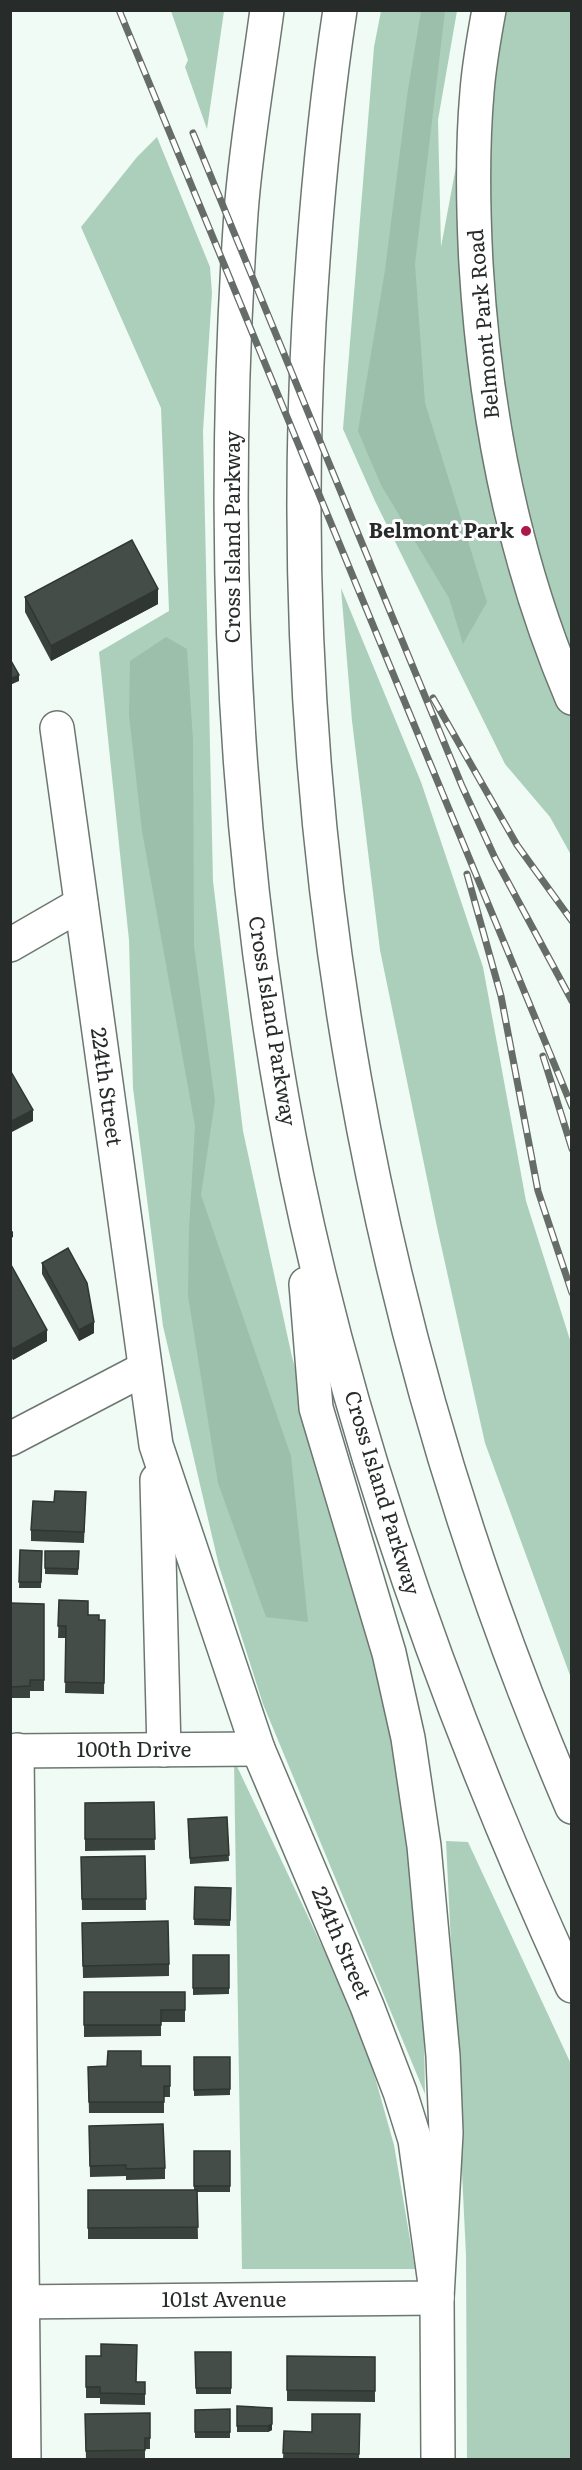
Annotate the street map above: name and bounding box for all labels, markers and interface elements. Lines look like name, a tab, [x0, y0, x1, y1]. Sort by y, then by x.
street label: Belmont Park Road	[458, 228, 505, 421]
street label: Cross Island Parkway	[215, 430, 246, 643]
place label: Belmont Park	[368, 513, 515, 544]
marker: Belmont Park	[519, 524, 533, 538]
street label: Cross Island Parkway	[243, 913, 307, 1129]
street label: 224th Street	[85, 1025, 132, 1148]
street label: Cross Island Parkway	[339, 1386, 431, 1599]
street label: 100th Drive	[77, 1732, 191, 1763]
street label: 224th Street	[306, 1881, 381, 2004]
street label: 101st Avenue	[162, 2282, 287, 2313]

